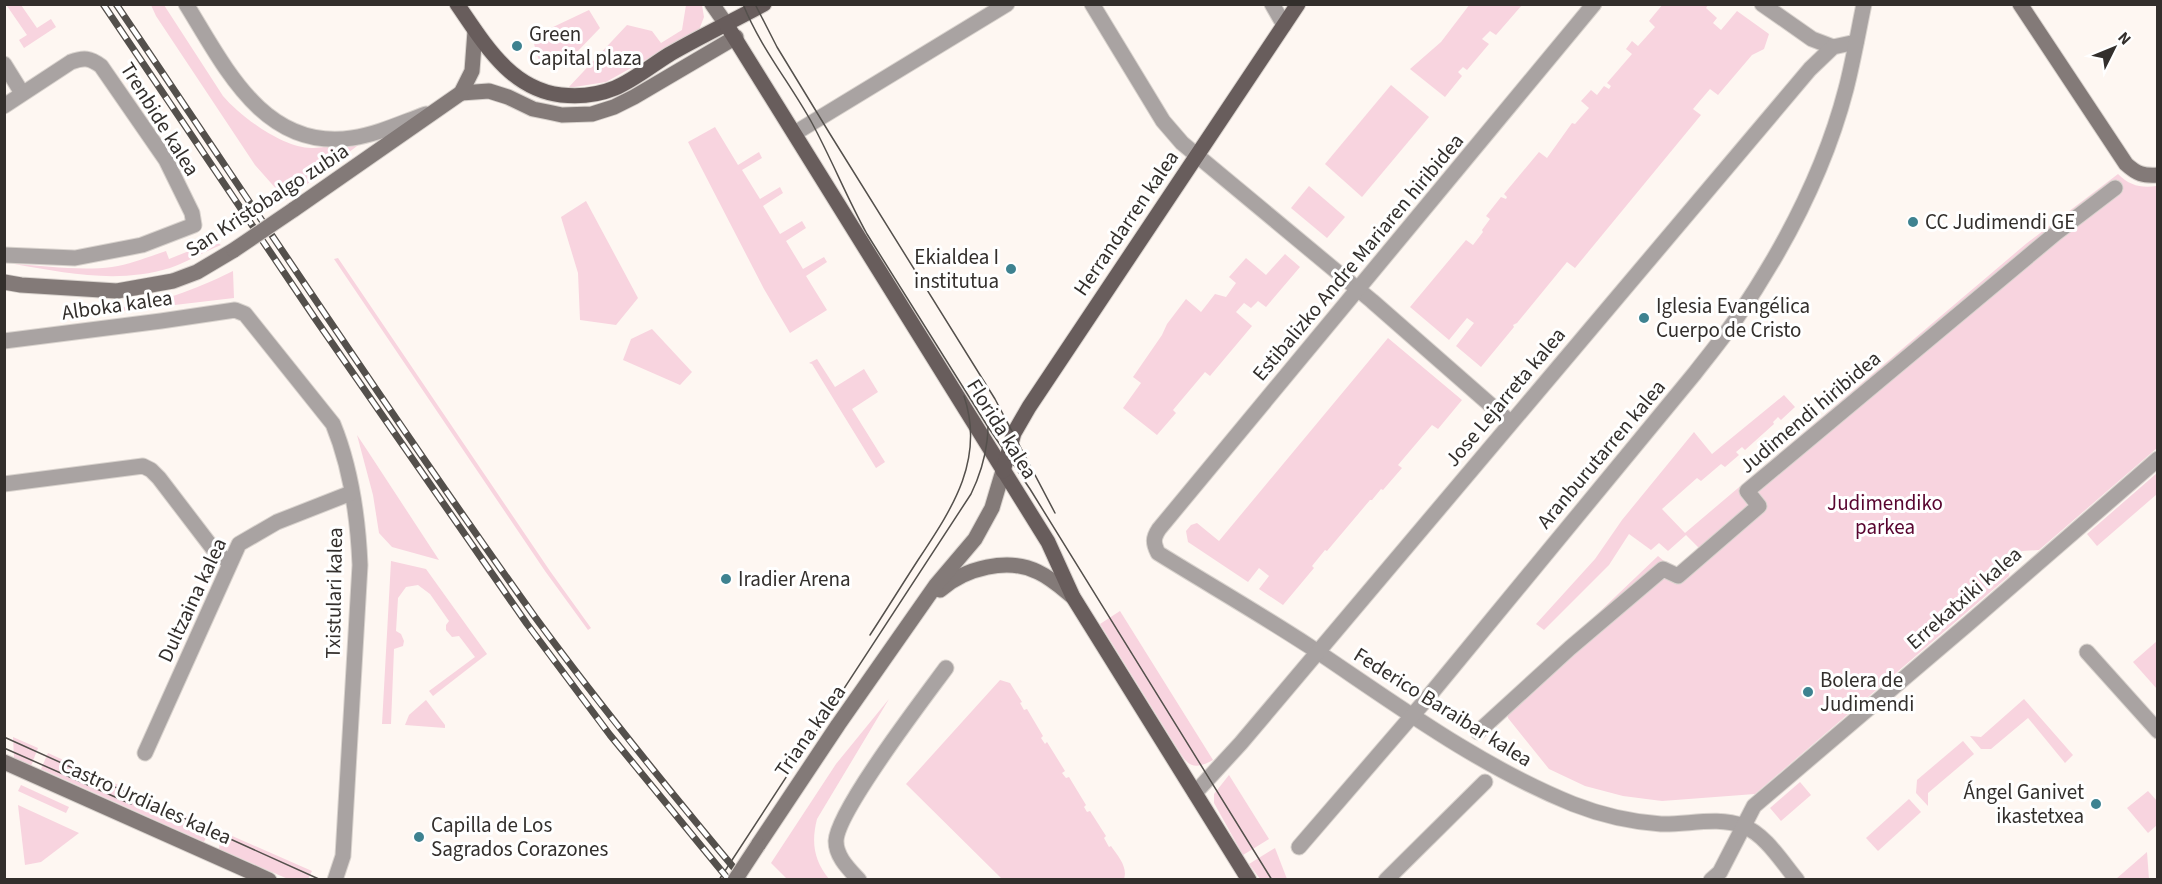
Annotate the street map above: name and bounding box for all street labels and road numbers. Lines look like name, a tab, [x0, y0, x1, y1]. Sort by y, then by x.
street label: Trenbide kalea	[113, 56, 207, 182]
street label: Estibalizko Andre Mariaren hiribidea	[1245, 127, 1471, 387]
street label: San Kristobalgo zubia	[179, 136, 355, 264]
street label: Herrandarren kalea	[1066, 144, 1186, 302]
street label: Alboka kalea	[60, 282, 174, 328]
street label: Jose Lejarreta kalea	[1438, 321, 1572, 473]
street label: Judimendi hiribidea	[1733, 344, 1887, 480]
street label: Florida kalea	[959, 373, 1045, 485]
street label: Aranburutarren kalea	[1530, 373, 1672, 535]
street label: Txistulari kalea	[318, 527, 350, 659]
street label: Dultzaina kalea	[150, 533, 234, 667]
street label: Errekatxiki kalea	[1900, 539, 2028, 657]
street label: Federico Baraibar kalea	[1348, 640, 1538, 774]
street label: Triana kalea	[767, 679, 853, 783]
street label: Castro Urdiales kalea	[56, 750, 236, 852]

